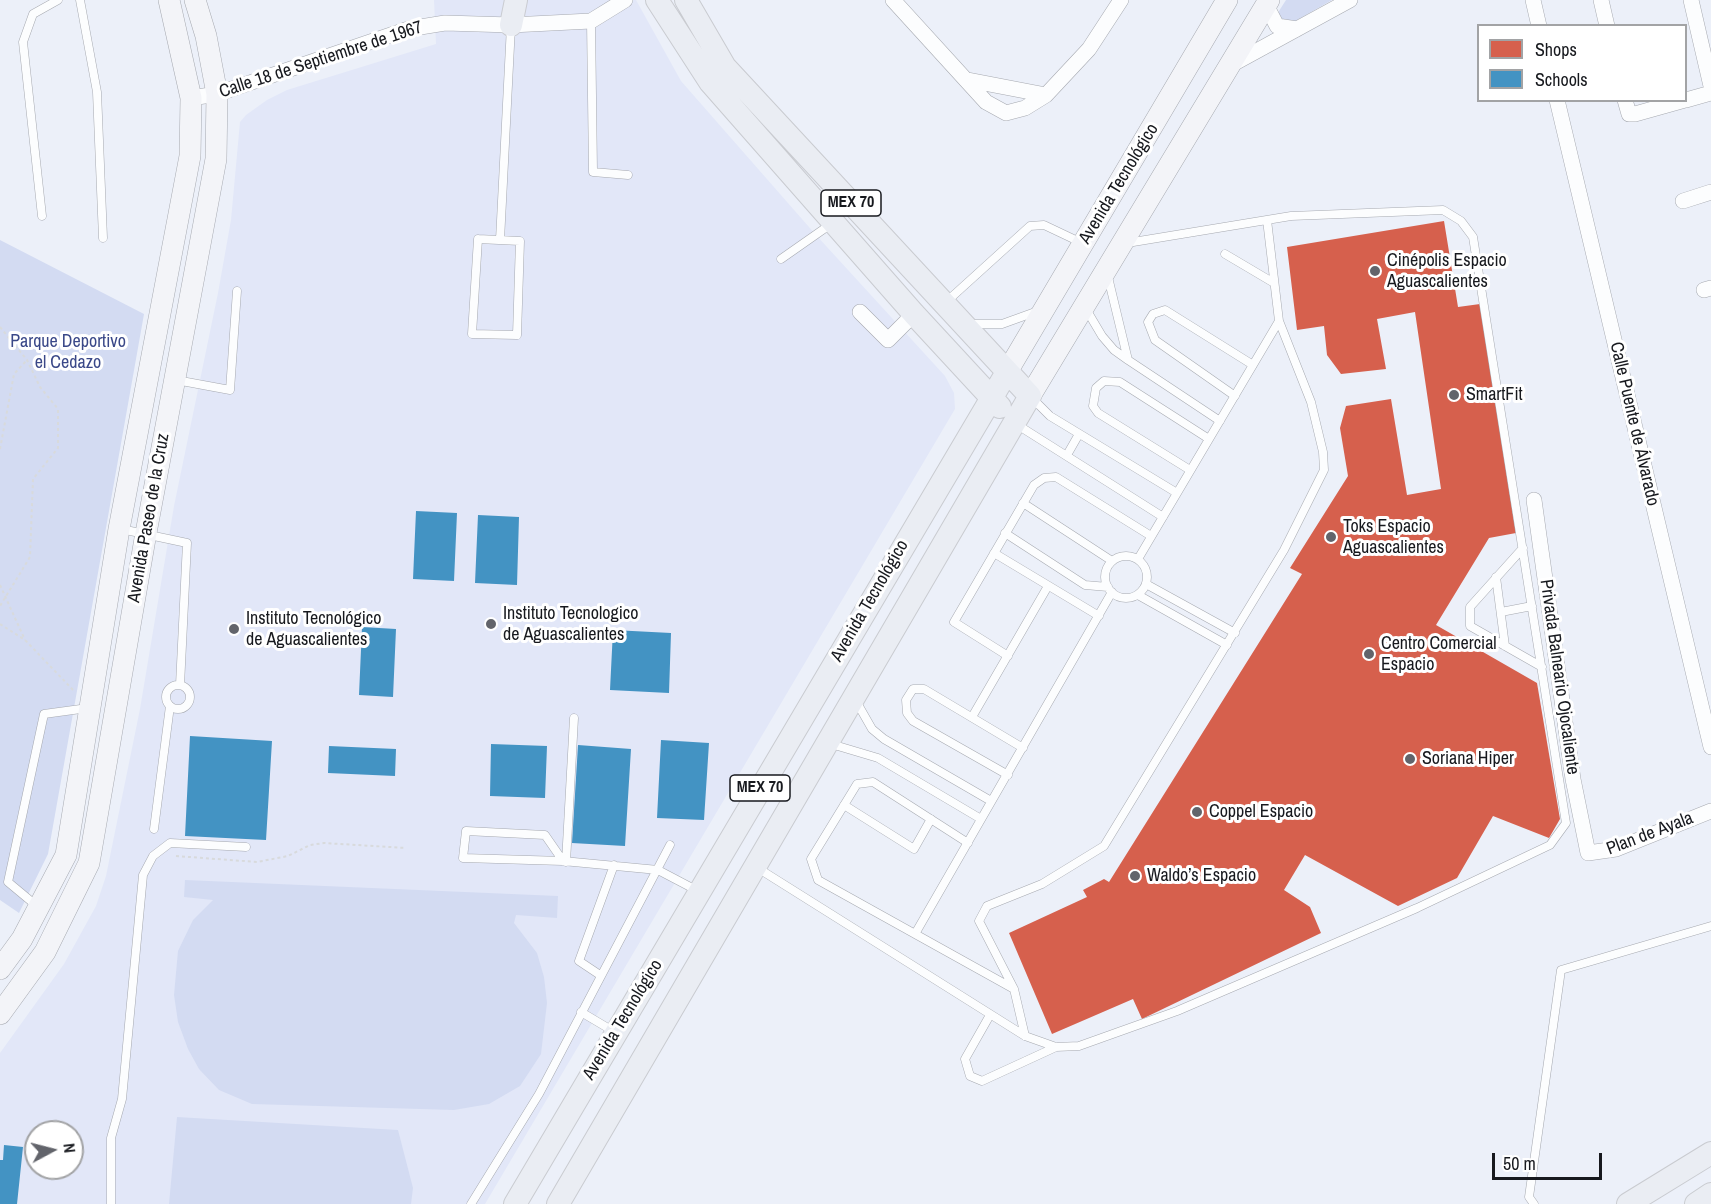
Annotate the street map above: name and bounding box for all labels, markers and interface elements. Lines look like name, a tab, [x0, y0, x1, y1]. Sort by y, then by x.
street label: Calle 18 de Septiembre de 1967	[217, 17, 425, 103]
legend	[1477, 24, 1687, 102]
text: Shops	[1535, 37, 1577, 62]
text: Schools	[1535, 67, 1588, 92]
street label: Avenida Tecnológico	[1075, 120, 1163, 248]
road number: MEX 70	[821, 190, 881, 216]
place label: Cinépolis Espacio Aguascalientes	[1387, 250, 1507, 292]
marker: Cinépolis Espacio Aguascalientes	[1368, 264, 1382, 278]
park label: Parque Deportivo el Cedazo	[10, 331, 126, 374]
street label: Calle Puente de Álvarado	[1605, 340, 1663, 508]
place label: SmartFit	[1466, 384, 1523, 406]
marker: SmartFit	[1447, 388, 1461, 402]
street label: Avenida Paseo de la Cruz	[123, 432, 175, 604]
place label: Toks Espacio Aguascalientes	[1343, 516, 1444, 558]
marker: Toks Espacio Aguascalientes	[1324, 530, 1338, 544]
street label: Avenida Tecnológico	[826, 536, 914, 666]
street label: Privada Balneario Ojocaliente	[1535, 578, 1583, 776]
place label: Instituto Tecnologico de Aguascalientes	[503, 603, 638, 646]
place label: Instituto Tecnológico de Aguascalientes	[246, 608, 381, 650]
marker: Instituto Tecnologico de Aguascalientes	[484, 617, 498, 631]
marker: Instituto Tecnológico de Aguascalientes	[227, 622, 241, 636]
place label: Centro Comercial Espacio	[1381, 633, 1497, 676]
marker: Centro Comercial Espacio	[1362, 647, 1376, 661]
place label: Soriana Hiper	[1422, 748, 1514, 770]
marker: Soriana Hiper	[1403, 752, 1417, 766]
road number: MEX 70	[730, 775, 790, 801]
place label: Coppel Espacio	[1209, 801, 1313, 823]
marker: Coppel Espacio	[1190, 805, 1204, 819]
street label: Plan de Ayala	[1604, 808, 1696, 860]
place label: Waldo’s Espacio	[1147, 865, 1256, 887]
marker: Waldo’s Espacio	[1128, 869, 1142, 883]
street label: Avenida Tecnológico	[579, 956, 667, 1084]
north arrow	[24, 1120, 84, 1180]
scale bar	[1495, 1141, 1604, 1179]
text: N	[58, 1142, 81, 1154]
text: 50 m	[1503, 1151, 1536, 1176]

